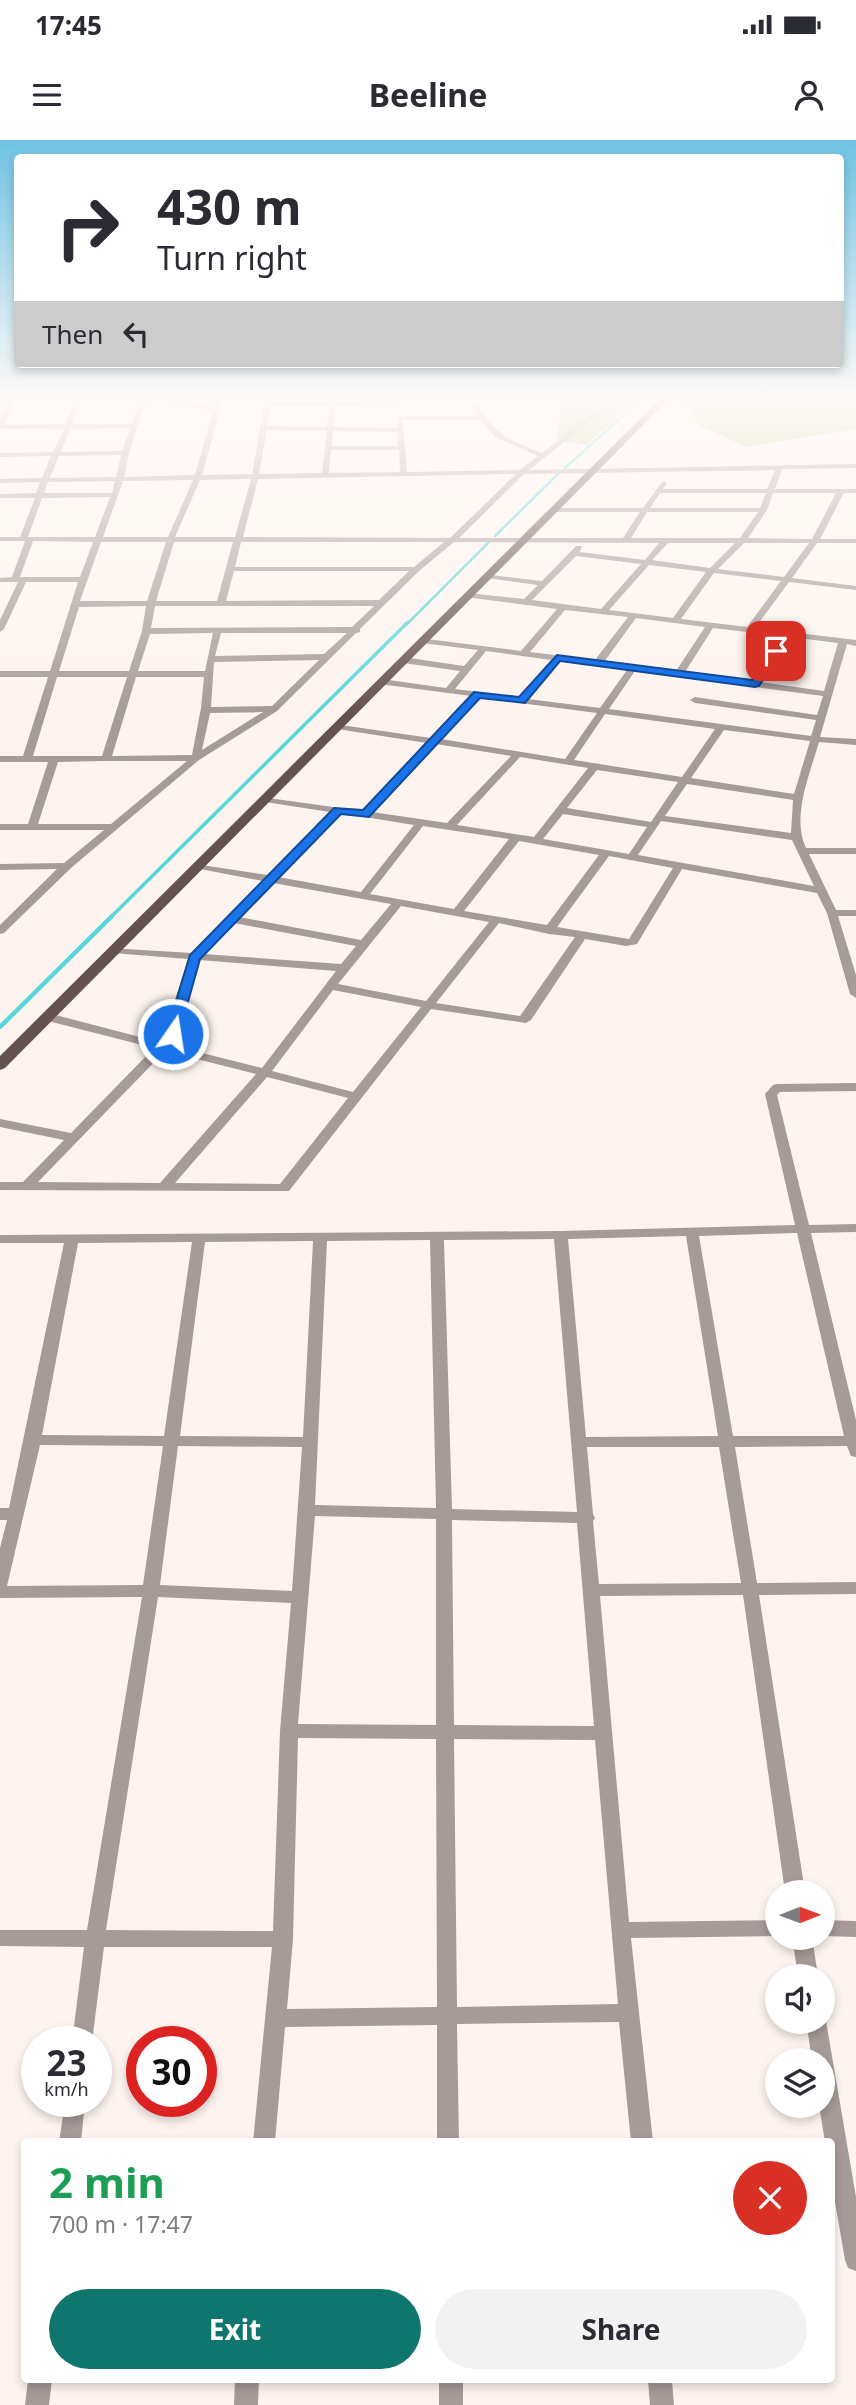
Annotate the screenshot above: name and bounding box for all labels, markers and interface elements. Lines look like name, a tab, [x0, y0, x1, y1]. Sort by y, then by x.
text: 17:45	[35, 7, 102, 43]
text: Beeline	[369, 73, 487, 116]
icon: menu	[28, 76, 66, 114]
icon: person	[790, 76, 828, 114]
text: 430 m	[157, 173, 302, 239]
icon: right	[42, 182, 133, 273]
text: Turn right	[157, 236, 307, 279]
icon: left	[117, 315, 155, 353]
text: Then	[42, 316, 103, 352]
pin	[746, 621, 806, 681]
icon: arrive	[757, 632, 795, 670]
position arrow	[136, 997, 210, 1071]
north arrow	[765, 1880, 835, 1950]
map controls	[765, 1880, 835, 2118]
button: sound	[765, 1964, 835, 2034]
speed limit sign: 30	[126, 2026, 217, 2117]
text: 23	[46, 2039, 87, 2086]
button: layers	[765, 2048, 835, 2118]
text: km/h	[44, 2077, 89, 2101]
text: 2 min	[49, 2153, 165, 2210]
button: close	[733, 2161, 807, 2235]
text: 700 m · 17:47	[49, 2208, 193, 2240]
button: Exit	[49, 2289, 421, 2369]
button: Share	[435, 2289, 807, 2369]

